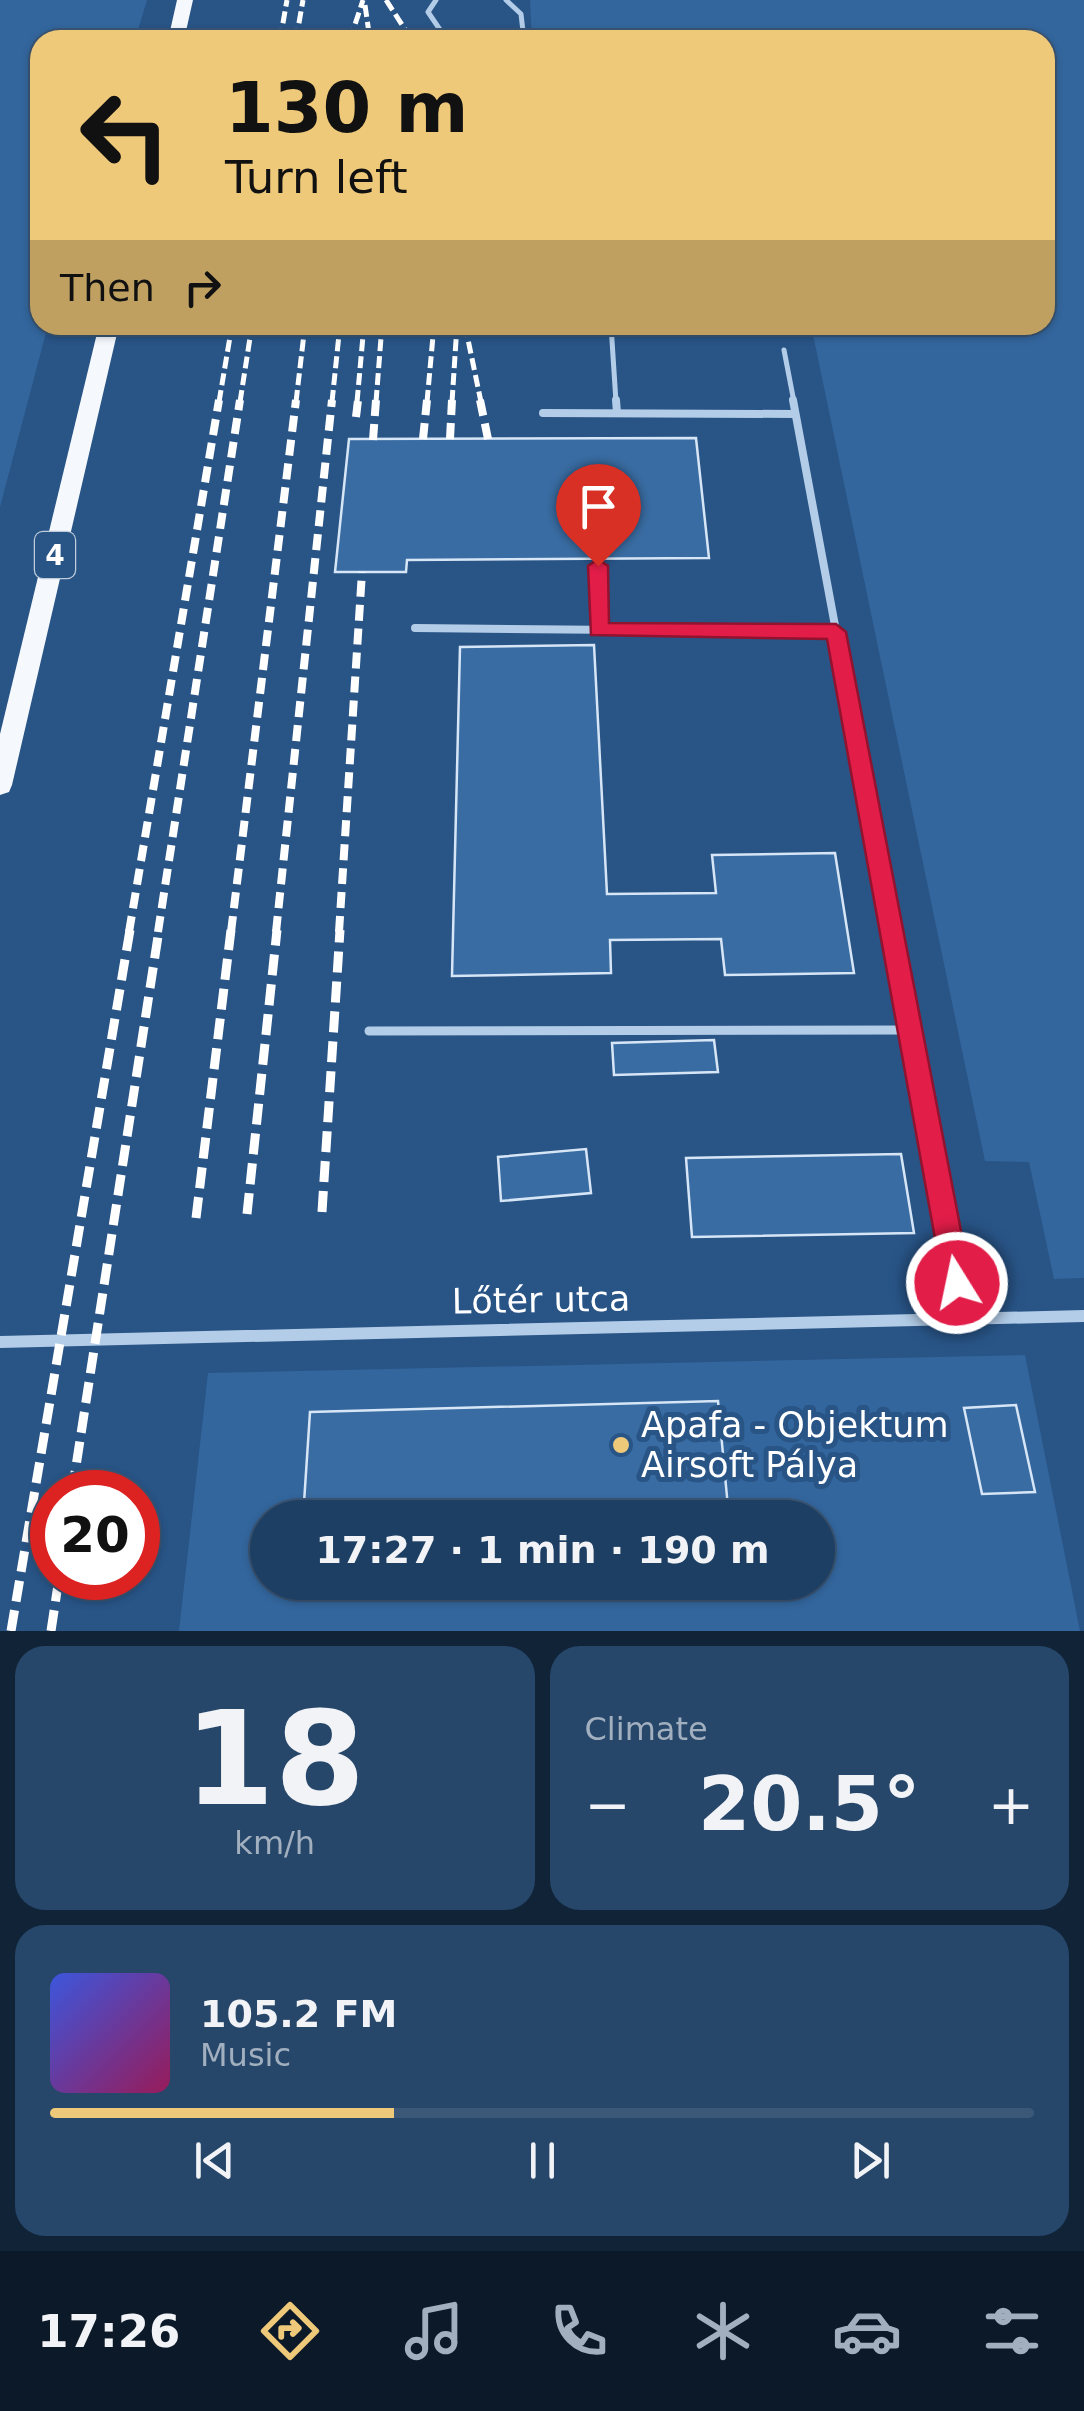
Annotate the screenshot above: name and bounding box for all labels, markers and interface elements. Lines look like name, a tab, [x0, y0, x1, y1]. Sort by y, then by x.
text: 130 m	[225, 67, 468, 149]
icon: left	[60, 70, 190, 200]
text: Turn left	[225, 151, 408, 204]
icon: right	[175, 260, 230, 315]
text: Then	[60, 266, 155, 310]
pin	[556, 464, 641, 567]
icon: arrive	[571, 479, 626, 534]
road number: 4	[35, 532, 75, 578]
position arrow	[905, 1231, 1009, 1335]
street label: Lőtér utca	[452, 1278, 630, 1322]
place label: Apafa - Objektum Airsoft Pálya	[641, 1405, 949, 1485]
marker: Apafa - Objektum Airsoft Pálya	[610, 1434, 632, 1456]
speed limit sign: 20	[30, 1470, 160, 1600]
text: 17:27 · 1 min · 190 m	[315, 1528, 770, 1572]
text: 18	[184, 1683, 365, 1835]
text: Climate	[585, 1710, 708, 1748]
text: 20.5°	[698, 1760, 921, 1848]
text: −	[585, 1773, 631, 1837]
text: +	[988, 1773, 1034, 1837]
text: km/h	[234, 1824, 315, 1862]
text: 105.2 FM	[200, 1992, 397, 2036]
text: Music	[200, 2036, 291, 2074]
icon: previous	[187, 2133, 242, 2188]
icon: pause	[515, 2133, 570, 2188]
icon: next	[843, 2133, 898, 2188]
icon: directions	[255, 2296, 325, 2366]
icon: music	[399, 2296, 469, 2366]
icon: phone	[544, 2296, 614, 2366]
icon: climate	[688, 2296, 758, 2366]
icon: car	[832, 2296, 902, 2366]
icon: filters	[977, 2296, 1047, 2366]
text: 17:26	[37, 2305, 180, 2358]

